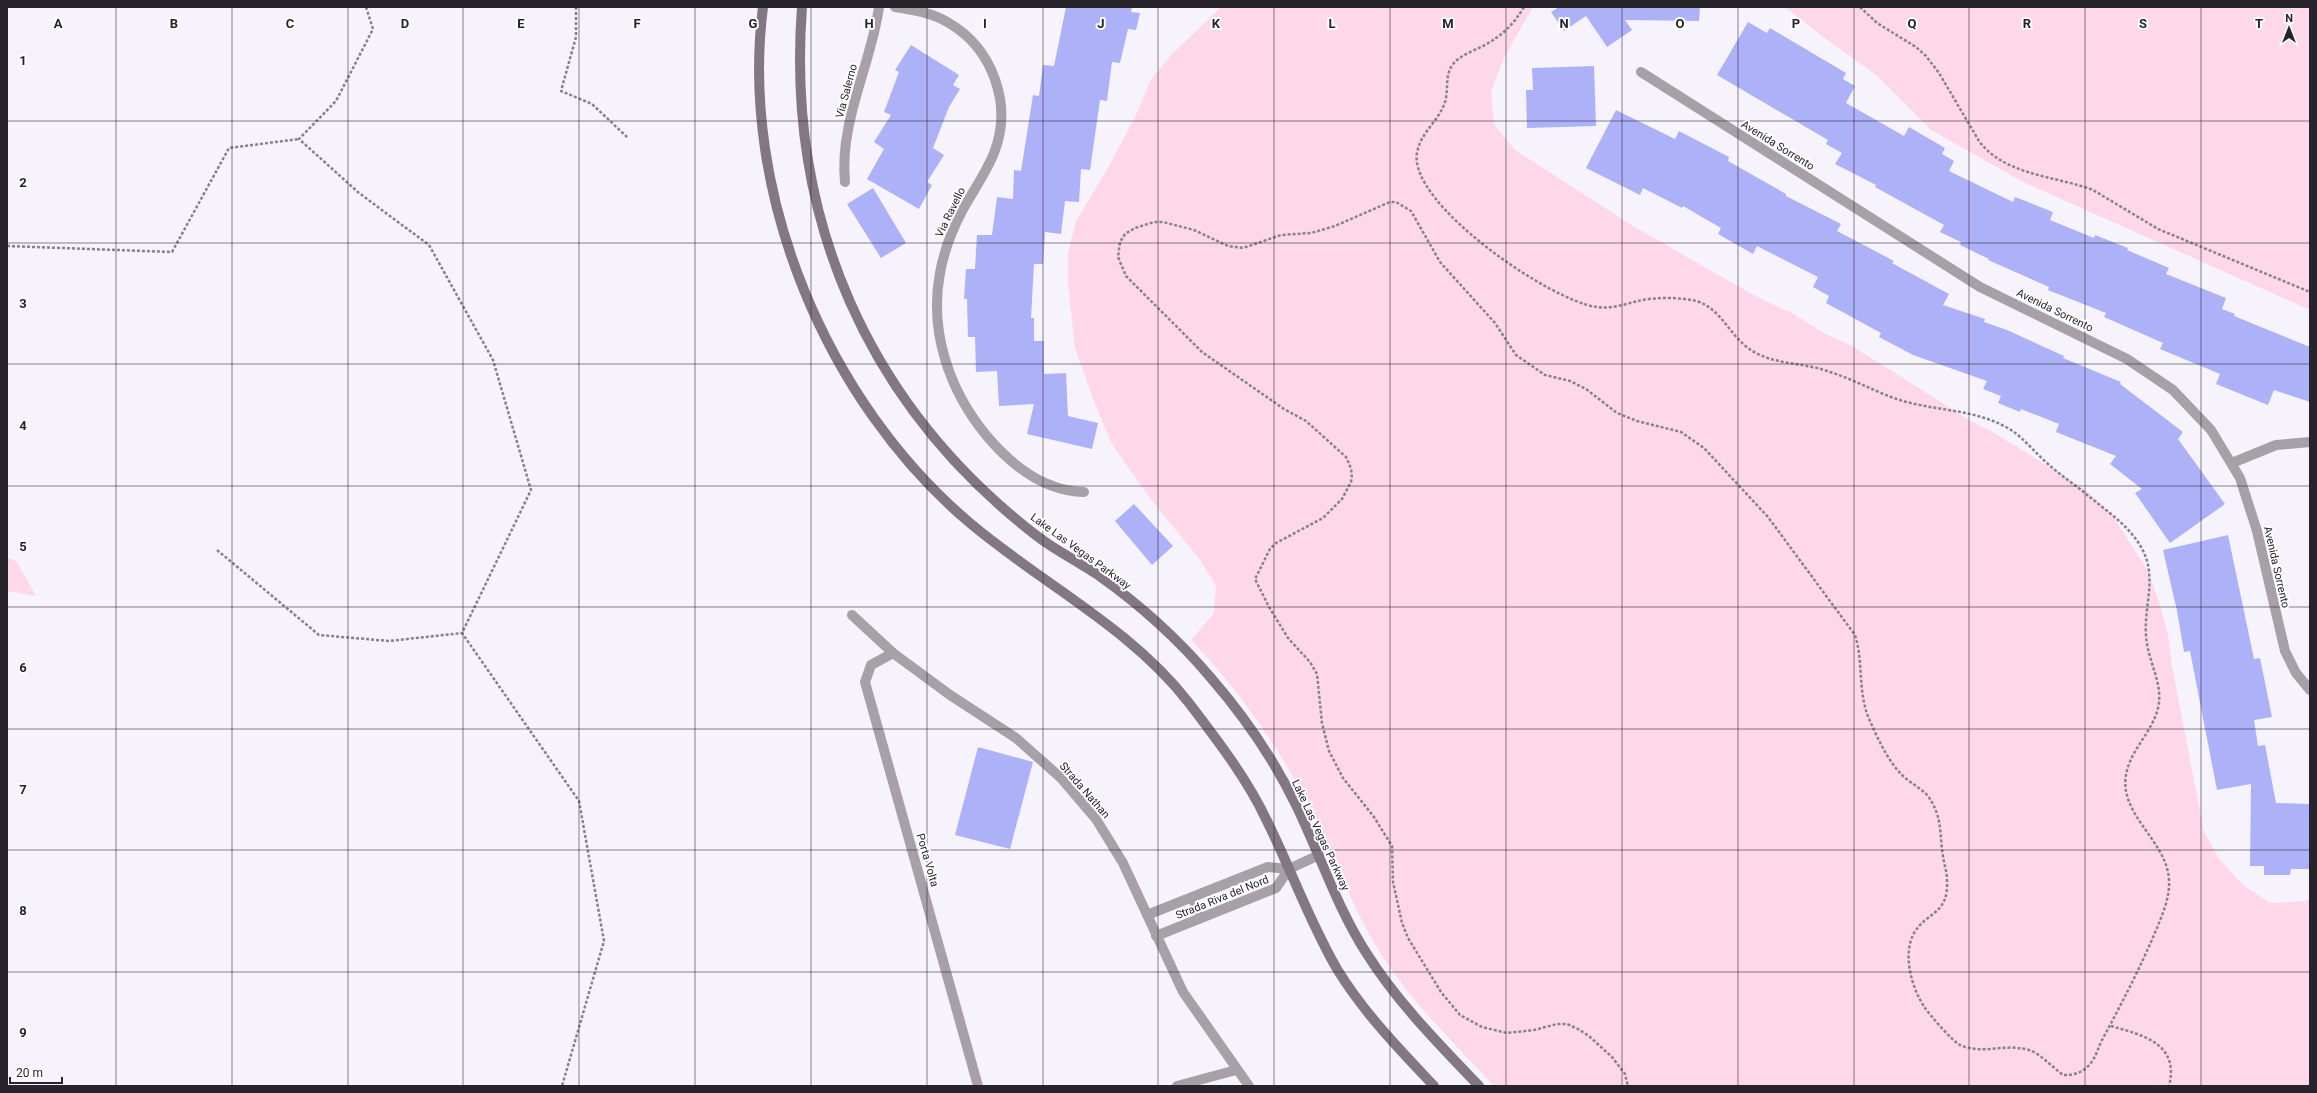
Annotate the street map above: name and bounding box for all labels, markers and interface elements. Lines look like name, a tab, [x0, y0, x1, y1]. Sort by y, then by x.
north arrow	[2269, 8, 2309, 48]
text: N	[2285, 12, 2293, 25]
text: A	[54, 16, 63, 31]
text: B	[170, 16, 178, 31]
text: C	[286, 16, 295, 31]
text: D	[401, 16, 409, 31]
text: E	[517, 16, 525, 31]
text: F	[633, 16, 641, 31]
text: G	[749, 16, 758, 31]
text: H	[864, 16, 874, 31]
text: I	[983, 16, 987, 31]
text: J	[1097, 16, 1105, 31]
text: K	[1212, 16, 1221, 31]
text: L	[1328, 16, 1336, 31]
text: M	[1442, 16, 1454, 31]
text: N	[1559, 16, 1569, 31]
text: O	[1676, 16, 1685, 31]
text: P	[1792, 16, 1800, 31]
text: Q	[1908, 16, 1917, 31]
text: R	[2023, 16, 2032, 31]
text: S	[2139, 16, 2147, 31]
text: T	[2255, 16, 2263, 31]
text: 1	[19, 53, 27, 68]
street label: Via Salerno	[833, 63, 860, 120]
street label: Avenida Sorrento	[1739, 118, 1817, 173]
text: 2	[19, 175, 27, 190]
street label: Via Ravello	[933, 185, 968, 239]
street label: Avenida Sorrento	[2014, 286, 2095, 335]
text: 3	[19, 296, 27, 311]
text: 4	[19, 418, 27, 433]
street label: Lake Las Vegas Parkway	[1028, 511, 1134, 593]
street label: Avenida Sorrento	[2261, 525, 2292, 609]
text: 5	[19, 539, 27, 554]
text: 6	[19, 660, 27, 675]
street label: Strada Nathan	[1057, 760, 1113, 821]
street label: Lake Las Vegas Parkway	[1289, 778, 1352, 893]
text: 7	[19, 782, 27, 797]
street label: Porta Volta	[914, 832, 941, 888]
street label: Strada Riva del Nord	[1174, 873, 1271, 922]
text: 8	[19, 903, 27, 918]
text: 9	[19, 1025, 27, 1040]
scale bar	[10, 1059, 62, 1085]
text: 20 m	[16, 1066, 43, 1080]

